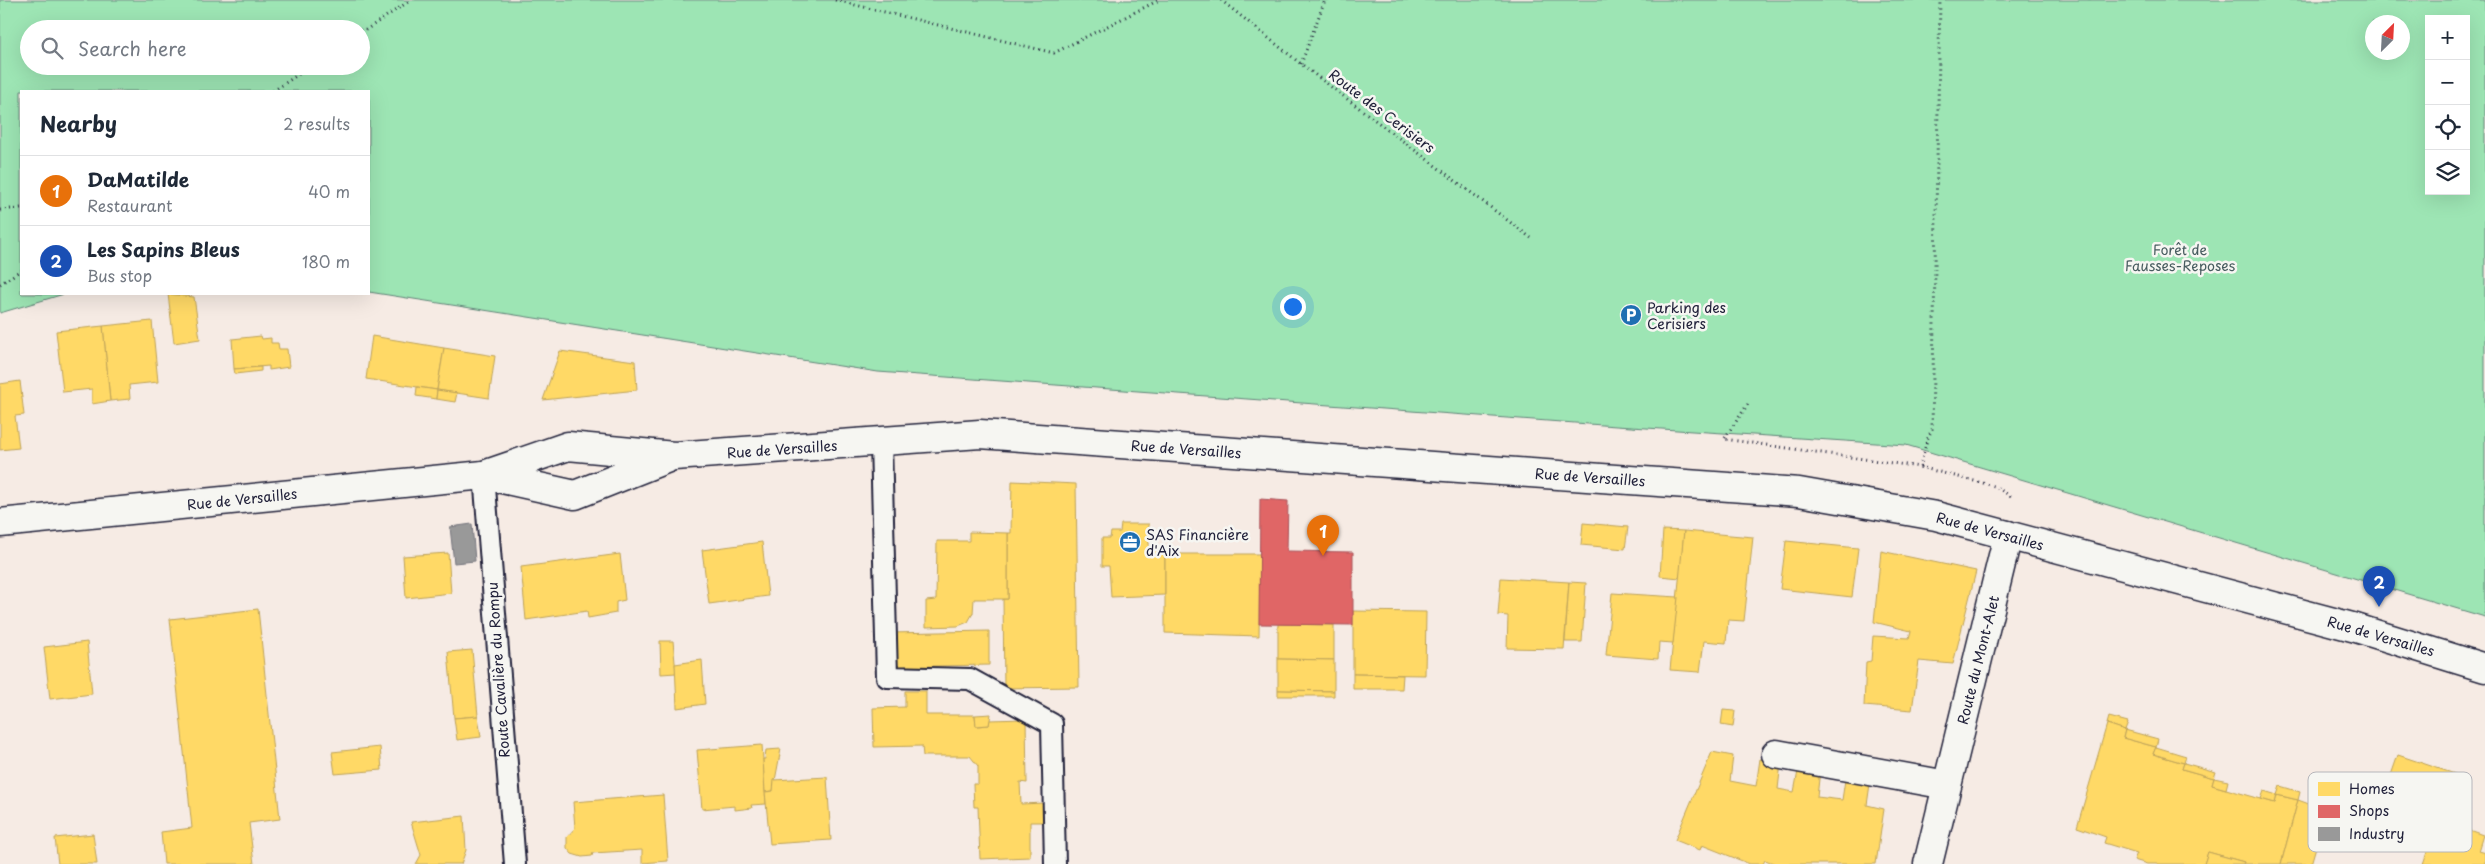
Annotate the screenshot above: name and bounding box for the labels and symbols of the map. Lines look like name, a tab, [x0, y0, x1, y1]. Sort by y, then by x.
north arrow	[2365, 15, 2410, 60]
street label: Route des Cerisiers	[1325, 64, 1439, 158]
park label: Forêt de Fausses-Reposes	[2125, 239, 2235, 276]
your location	[1280, 294, 1306, 320]
place label: Parking des Cerisiers	[1647, 297, 1726, 334]
parking icon: Parking des Cerisiers	[1619, 303, 1643, 327]
street label: Rue de Versailles	[726, 435, 838, 463]
street label: Rue de Versailles	[1130, 435, 1242, 463]
street label: Rue de Versailles	[1534, 463, 1646, 491]
street label: Rue de Versailles	[186, 483, 298, 515]
street label: Rue de Versailles	[1934, 507, 2046, 555]
pin: 1	[1307, 515, 1339, 556]
place label: SAS Financière d'Aix	[1146, 524, 1249, 561]
office icon: SAS Financière d'Aix	[1118, 530, 1142, 554]
pin: 2	[2363, 566, 2395, 607]
street label: Route Cavalière du Rompu	[481, 581, 515, 759]
street label: Route du Mont-Alet	[1952, 593, 2004, 727]
street label: Rue de Versailles	[2325, 611, 2437, 661]
legend	[2308, 772, 2472, 852]
text: Homes	[2349, 778, 2395, 799]
text: Shops	[2349, 800, 2389, 821]
text: Industry	[2349, 823, 2404, 844]

